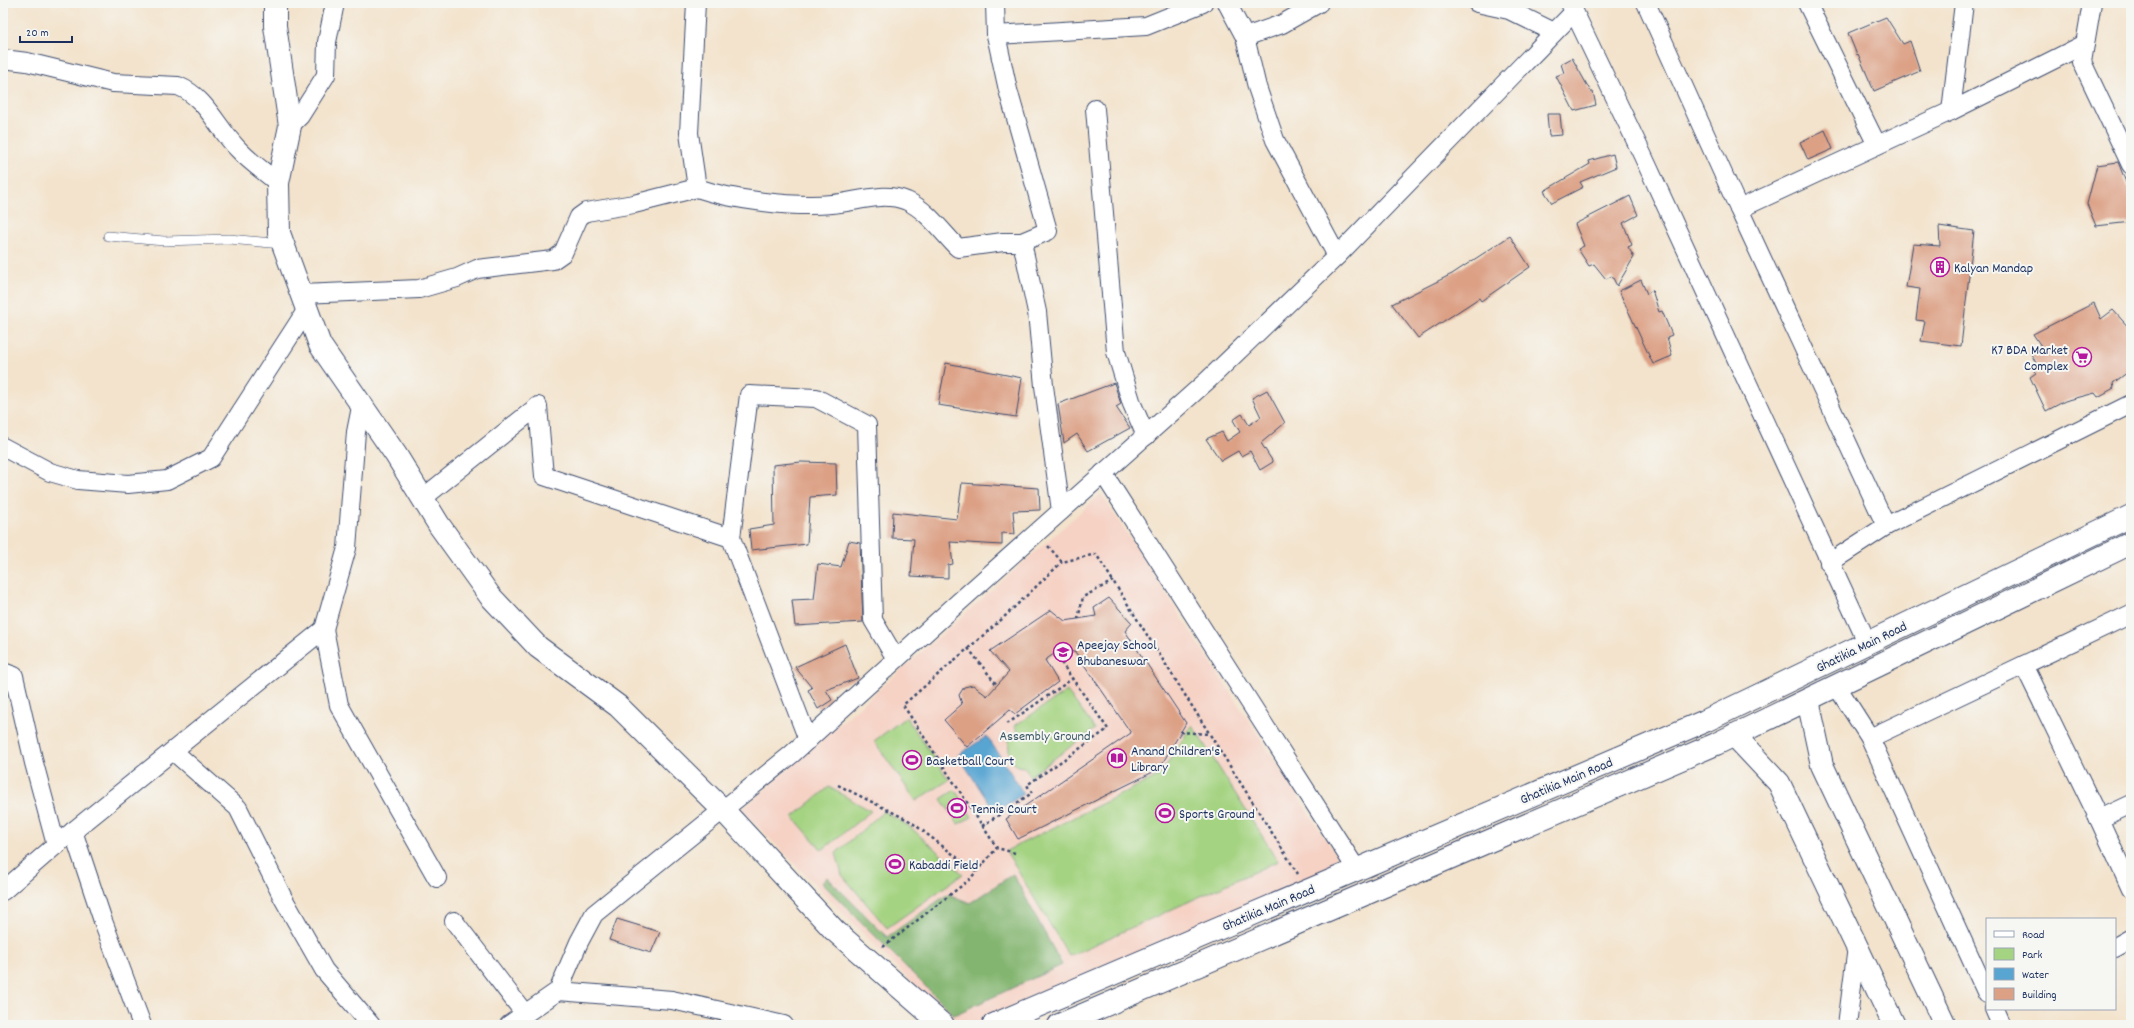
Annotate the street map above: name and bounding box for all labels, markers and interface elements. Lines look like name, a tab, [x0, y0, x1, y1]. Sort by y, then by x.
scale bar	[20, 18, 72, 44]
text: 20 m	[26, 25, 49, 42]
building icon: Kalyan Mandap	[1929, 256, 1951, 278]
place label: Kalyan Mandap	[1954, 259, 2033, 279]
place label: K7 BDA Market Complex	[1991, 341, 2068, 377]
supermarket icon: K7 BDA Market Complex	[2071, 346, 2093, 368]
street label: Ghatikia Main Road	[1813, 617, 1911, 678]
place label: Apeejay School Bhubaneswar	[1077, 636, 1157, 672]
school or university icon: Apeejay School Bhubaneswar	[1052, 641, 1074, 663]
park label: Assembly Ground	[999, 727, 1091, 747]
place label: Anand Children's Library	[1131, 742, 1220, 778]
library icon: Anand Children's Library	[1106, 747, 1128, 769]
sports icon: Basketball Court	[901, 749, 923, 771]
place label: Basketball Court	[926, 752, 1014, 772]
street label: Ghatikia Main Road	[1517, 753, 1616, 810]
sports icon: Tennis Court	[946, 797, 968, 819]
place label: Tennis Court	[971, 800, 1037, 820]
sports icon: Sports Ground	[1154, 802, 1176, 824]
place label: Sports Ground	[1179, 805, 1255, 825]
sports icon: Kabaddi Field	[884, 853, 906, 875]
place label: Kabaddi Field	[909, 856, 978, 876]
street label: Ghatikia Main Road	[1219, 880, 1318, 937]
legend	[1986, 918, 2116, 1010]
text: Road	[2022, 927, 2044, 944]
text: Park	[2022, 947, 2043, 964]
text: Water	[2022, 967, 2049, 984]
text: Building	[2022, 987, 2057, 1004]

